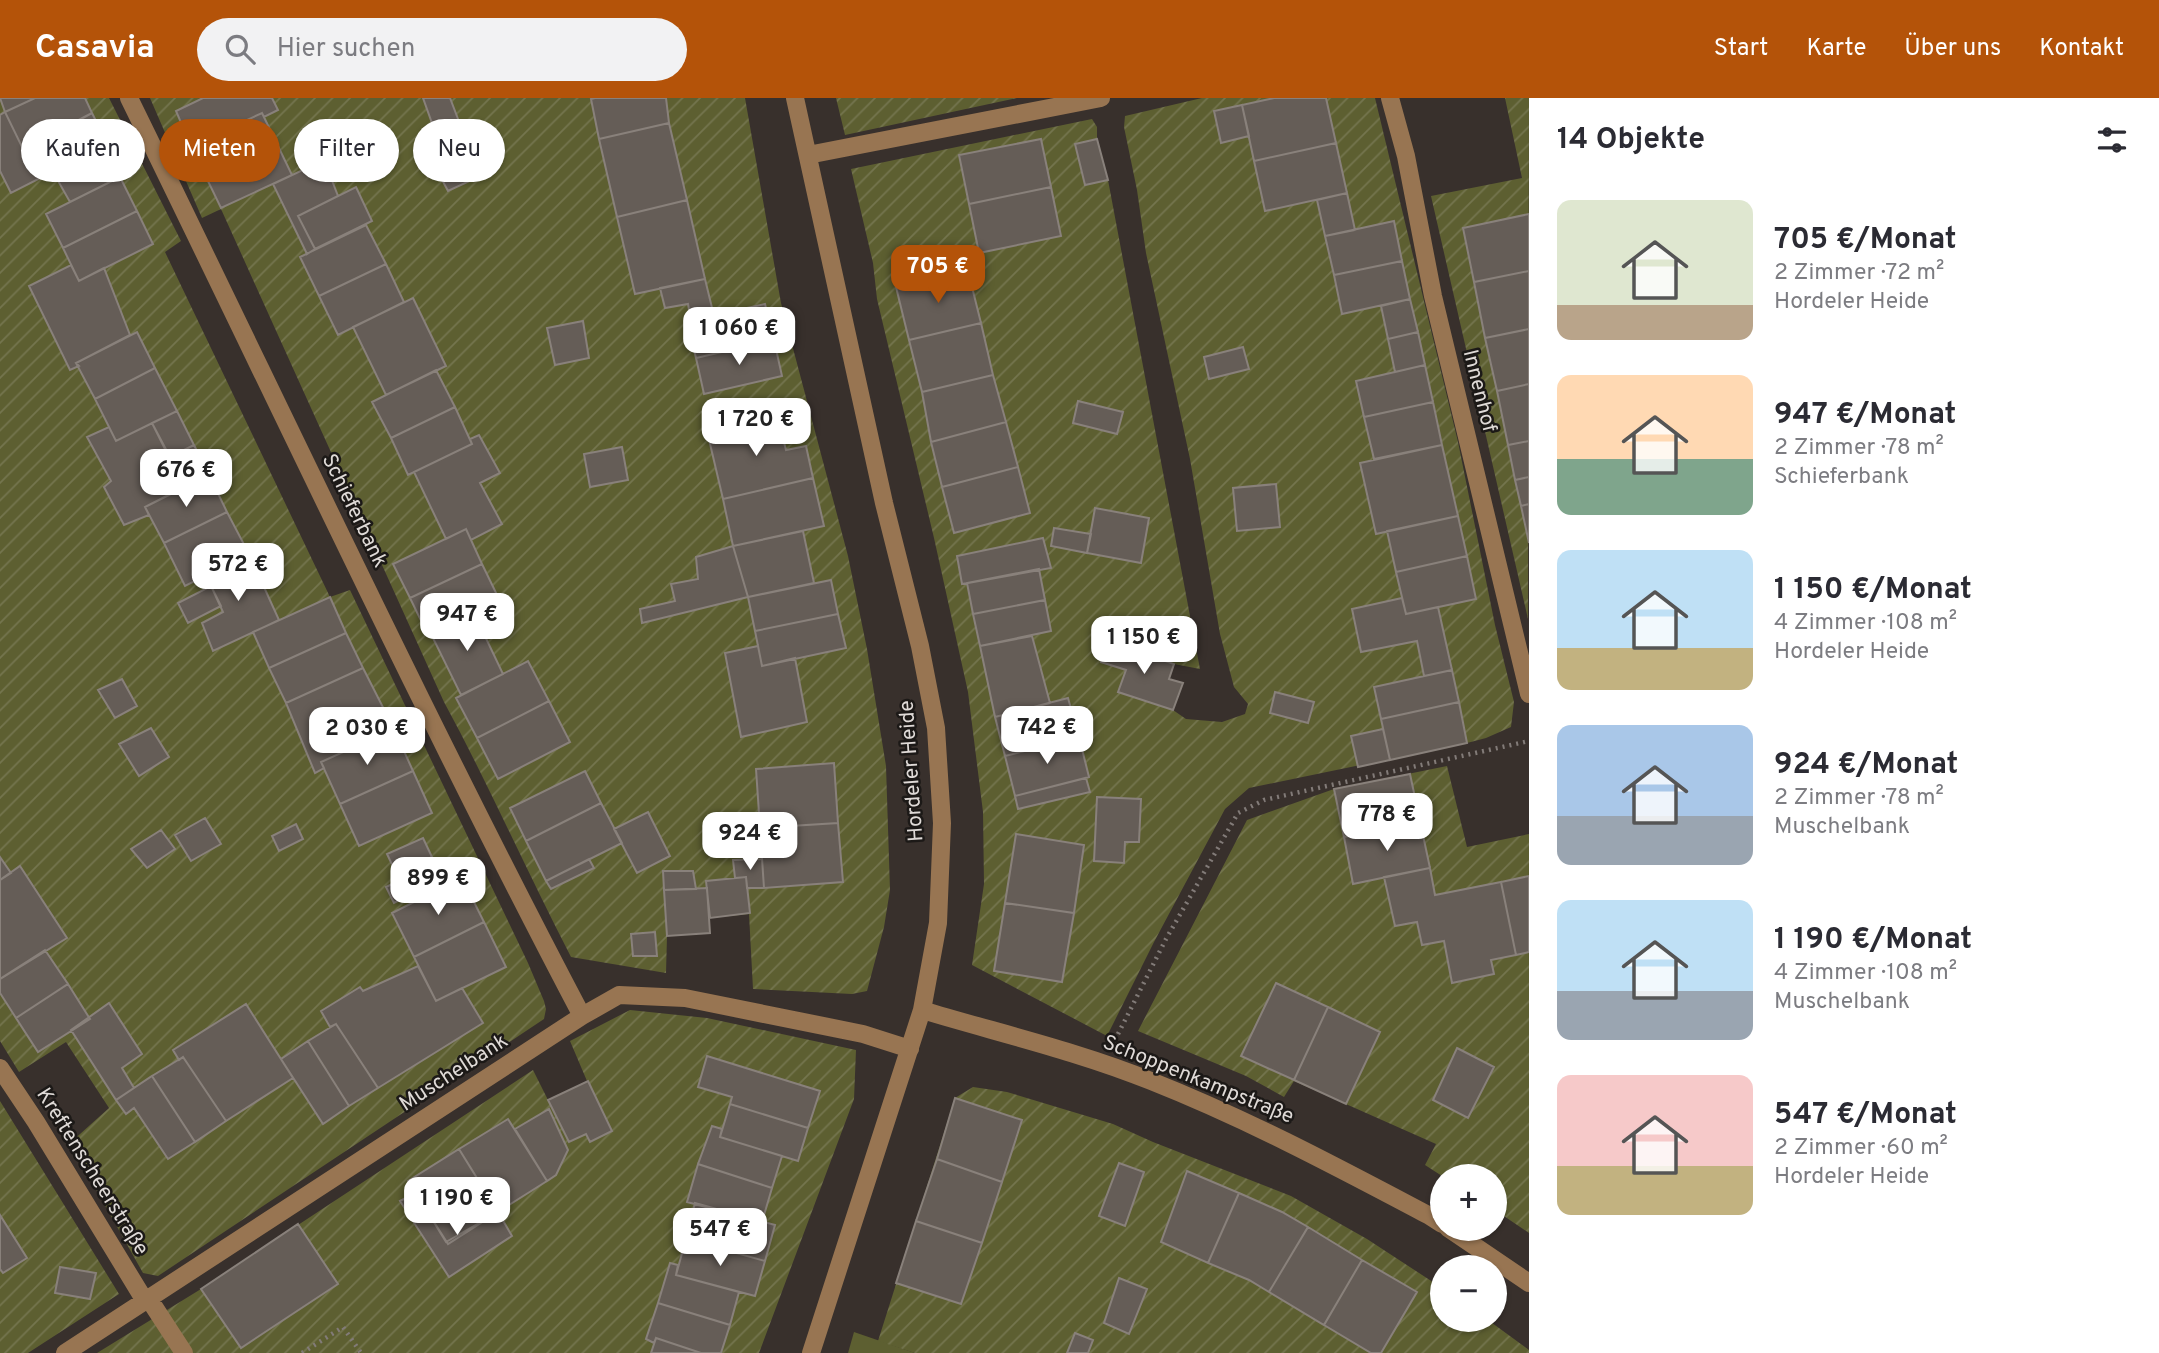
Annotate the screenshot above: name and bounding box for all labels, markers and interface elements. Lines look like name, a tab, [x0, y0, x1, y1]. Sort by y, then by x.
search box	[197, 18, 687, 81]
text: Casavia	[35, 28, 155, 70]
icon: search	[221, 30, 259, 68]
text: Hier suchen	[277, 33, 415, 66]
text: Start	[1714, 34, 1768, 64]
text: Karte	[1806, 34, 1866, 64]
text: Über uns	[1904, 34, 2001, 64]
text: Kontakt	[2039, 34, 2124, 64]
chip: Kaufen	[21, 119, 145, 182]
chip: Mieten	[159, 119, 280, 182]
chip: Filter	[294, 119, 399, 182]
chip: Neu	[413, 119, 505, 182]
icon: filters	[2093, 121, 2131, 159]
text: 14 Objekte	[1557, 122, 1705, 159]
text: 705 €/Monat	[1774, 222, 1957, 259]
icon: home	[1613, 228, 1697, 312]
pin: 705 €	[889, 246, 987, 305]
text: 705 €	[907, 253, 969, 282]
text: 2 Zimmer · 72 m²	[1774, 259, 1944, 288]
text: Hordeler Heide	[1774, 288, 1929, 317]
pin: 1 060 €	[674, 308, 804, 367]
text: 1 060 €	[699, 315, 779, 344]
street label: Innenhof	[1456, 347, 1502, 435]
text: 947 €/Monat	[1774, 397, 1956, 434]
pin: 1 720 €	[691, 398, 821, 458]
icon: home	[1613, 403, 1697, 487]
text: 1 720 €	[718, 406, 794, 435]
text: 2 Zimmer · 78 m²	[1774, 434, 1944, 463]
pin: 676 €	[137, 450, 235, 509]
street label: Schieferbank	[315, 450, 393, 572]
text: 676 €	[156, 457, 216, 486]
text: Schieferbank	[1774, 463, 1909, 492]
pin: 572 €	[189, 544, 287, 603]
text: 572 €	[208, 551, 268, 580]
text: 1 150 €/Monat	[1774, 572, 1972, 609]
icon: home	[1613, 578, 1697, 662]
pin: 947 €	[418, 594, 516, 653]
text: 947 €	[436, 601, 498, 630]
text: 4 Zimmer · 108 m²	[1774, 609, 1957, 638]
pin: 1 150 €	[1079, 616, 1209, 676]
text: 1 150 €	[1107, 624, 1181, 653]
text: Hordeler Heide	[1774, 638, 1929, 667]
street label: Hordeler Heide	[894, 699, 930, 843]
pin: 742 €	[998, 706, 1096, 766]
pin: 2 030 €	[302, 708, 432, 767]
text: 742 €	[1017, 714, 1077, 743]
text: 2 030 €	[325, 715, 409, 744]
text: 924 €/Monat	[1774, 747, 1958, 784]
icon: home	[1613, 753, 1697, 837]
text: 2 Zimmer · 78 m²	[1774, 784, 1944, 813]
pin: 778 €	[1338, 794, 1436, 853]
text: 778 €	[1358, 801, 1416, 830]
pin: 924 €	[701, 812, 799, 872]
text: Muschelbank	[1774, 813, 1910, 842]
text: 924 €	[718, 820, 782, 849]
pin: 899 €	[389, 858, 487, 917]
text: 899 €	[406, 865, 470, 894]
text: 1 190 €/Monat	[1774, 922, 1972, 959]
icon: home	[1613, 928, 1697, 1012]
text: 4 Zimmer · 108 m²	[1774, 959, 1957, 988]
text: Muschelbank	[1774, 988, 1910, 1017]
street label: Muschelbank	[395, 1028, 513, 1118]
street label: Schoppenkampstraße	[1098, 1029, 1298, 1131]
street label: Kreftenscheerstraße	[30, 1083, 154, 1261]
text: 547 €/Monat	[1774, 1097, 1957, 1134]
icon: home	[1613, 1103, 1697, 1187]
text: 2 Zimmer · 60 m²	[1774, 1134, 1948, 1163]
text: Hordeler Heide	[1774, 1163, 1929, 1192]
map controls	[1430, 1164, 1507, 1332]
button: +	[1430, 1164, 1507, 1241]
pin: 1 190 €	[392, 1178, 522, 1237]
text: 1 190 €	[420, 1185, 494, 1214]
pin: 547 €	[671, 1208, 769, 1268]
text: 547 €	[689, 1216, 751, 1245]
button: −	[1430, 1255, 1507, 1332]

